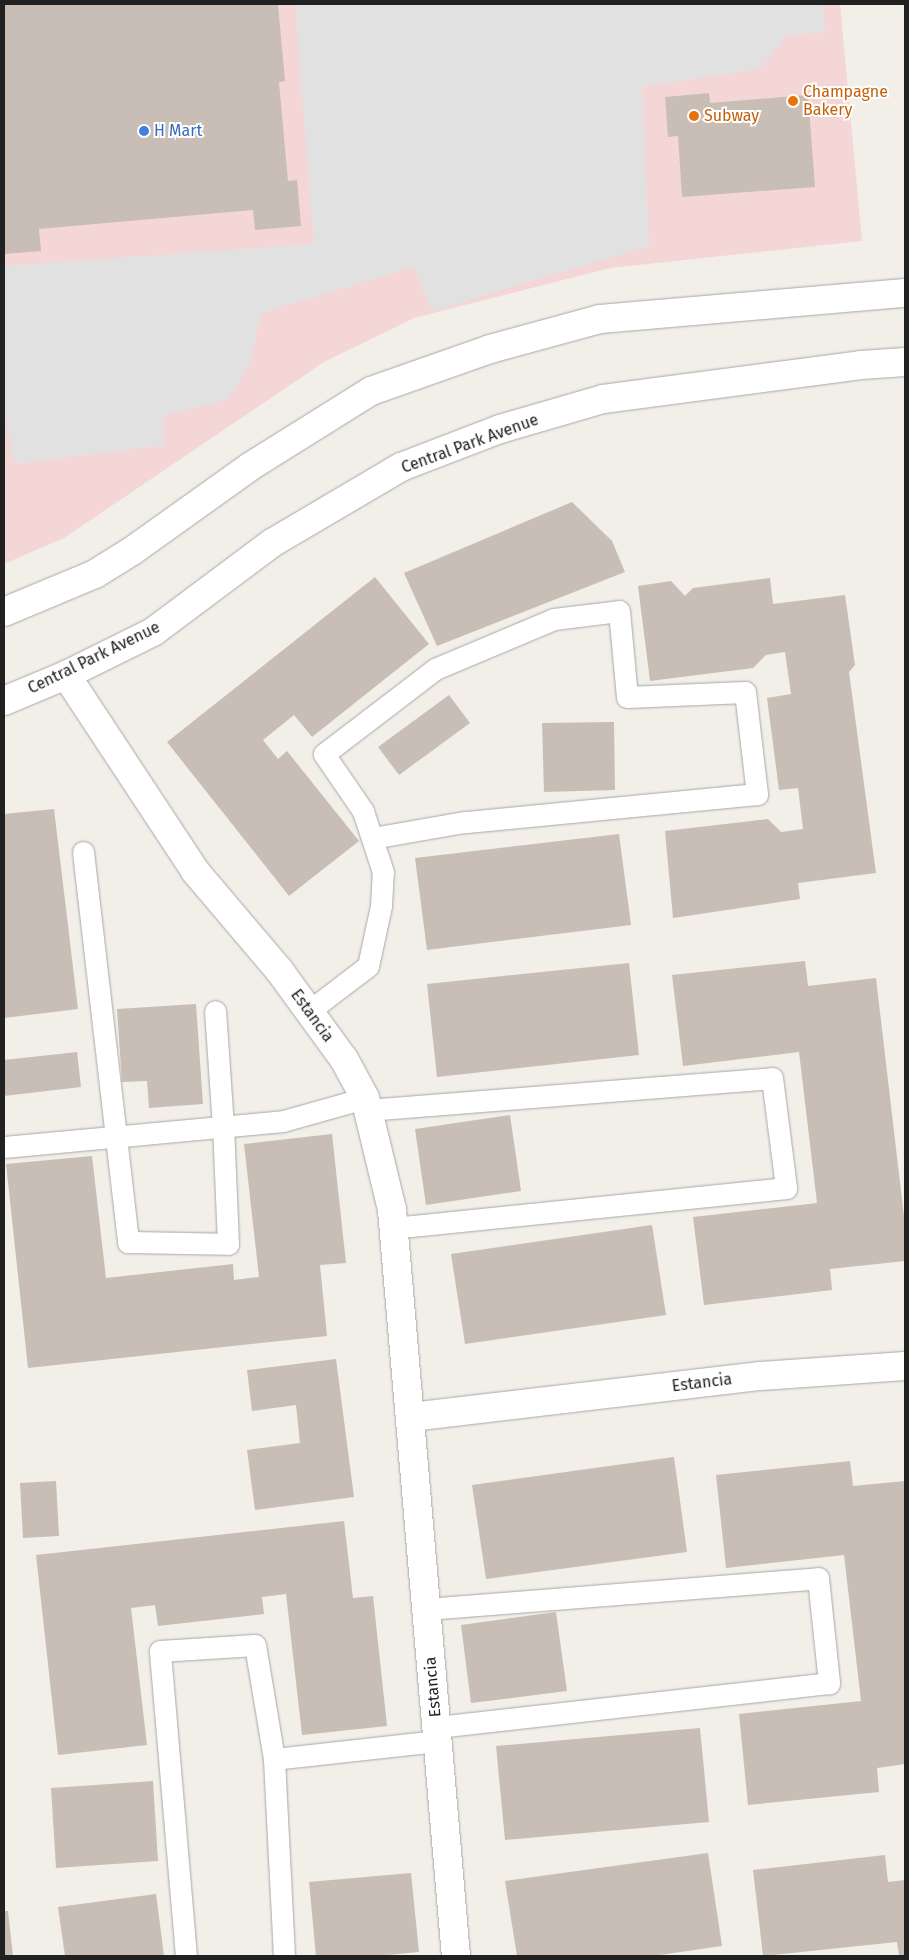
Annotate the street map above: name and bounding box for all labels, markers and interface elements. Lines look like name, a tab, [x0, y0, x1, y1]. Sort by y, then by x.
place label: Champagne Bakery	[803, 82, 888, 120]
marker: Champagne Bakery	[787, 95, 799, 107]
place label: Subway	[704, 106, 759, 126]
marker: Subway	[688, 110, 700, 122]
place label: H Mart	[154, 121, 202, 141]
marker: H Mart	[138, 125, 150, 137]
street label: Central Park Avenue	[399, 410, 541, 478]
street label: Central Park Avenue	[25, 618, 163, 698]
street label: Estancia	[286, 986, 338, 1046]
street label: Estancia	[671, 1370, 733, 1396]
street label: Estancia	[421, 1656, 445, 1718]

